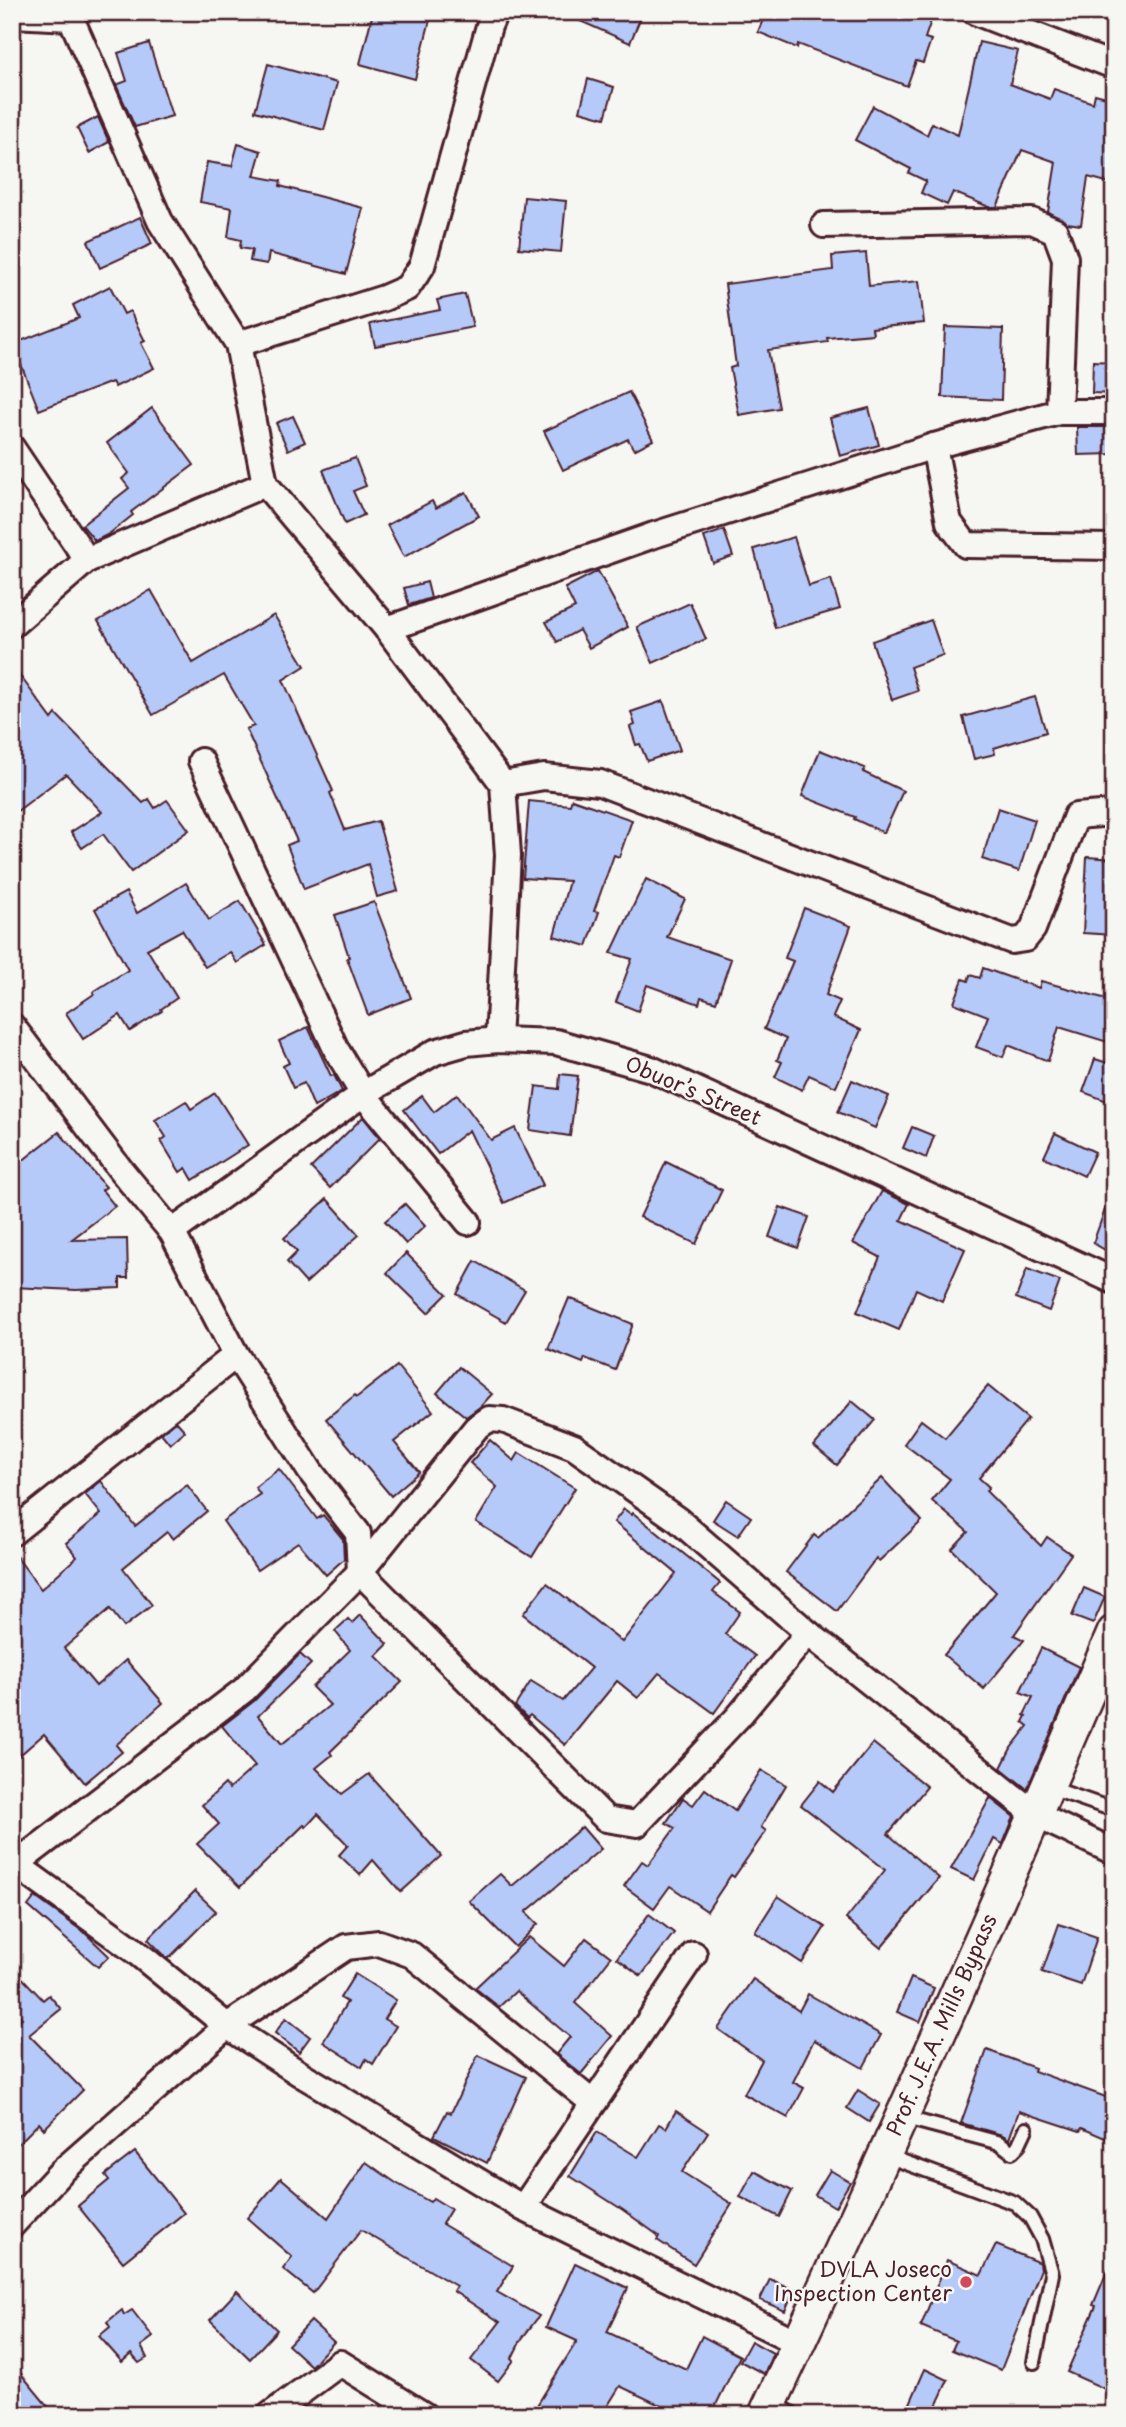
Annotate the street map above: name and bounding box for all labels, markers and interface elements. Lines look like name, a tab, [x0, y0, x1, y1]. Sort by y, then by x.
street label: Obuor’s Street	[621, 1046, 767, 1132]
street label: Prof. J.E.A. Mills Bypass	[877, 1908, 1004, 2140]
place label: DVLA Joseco Inspection Center	[774, 2252, 952, 2308]
marker: DVLA Joseco Inspection Center	[958, 2274, 974, 2290]

